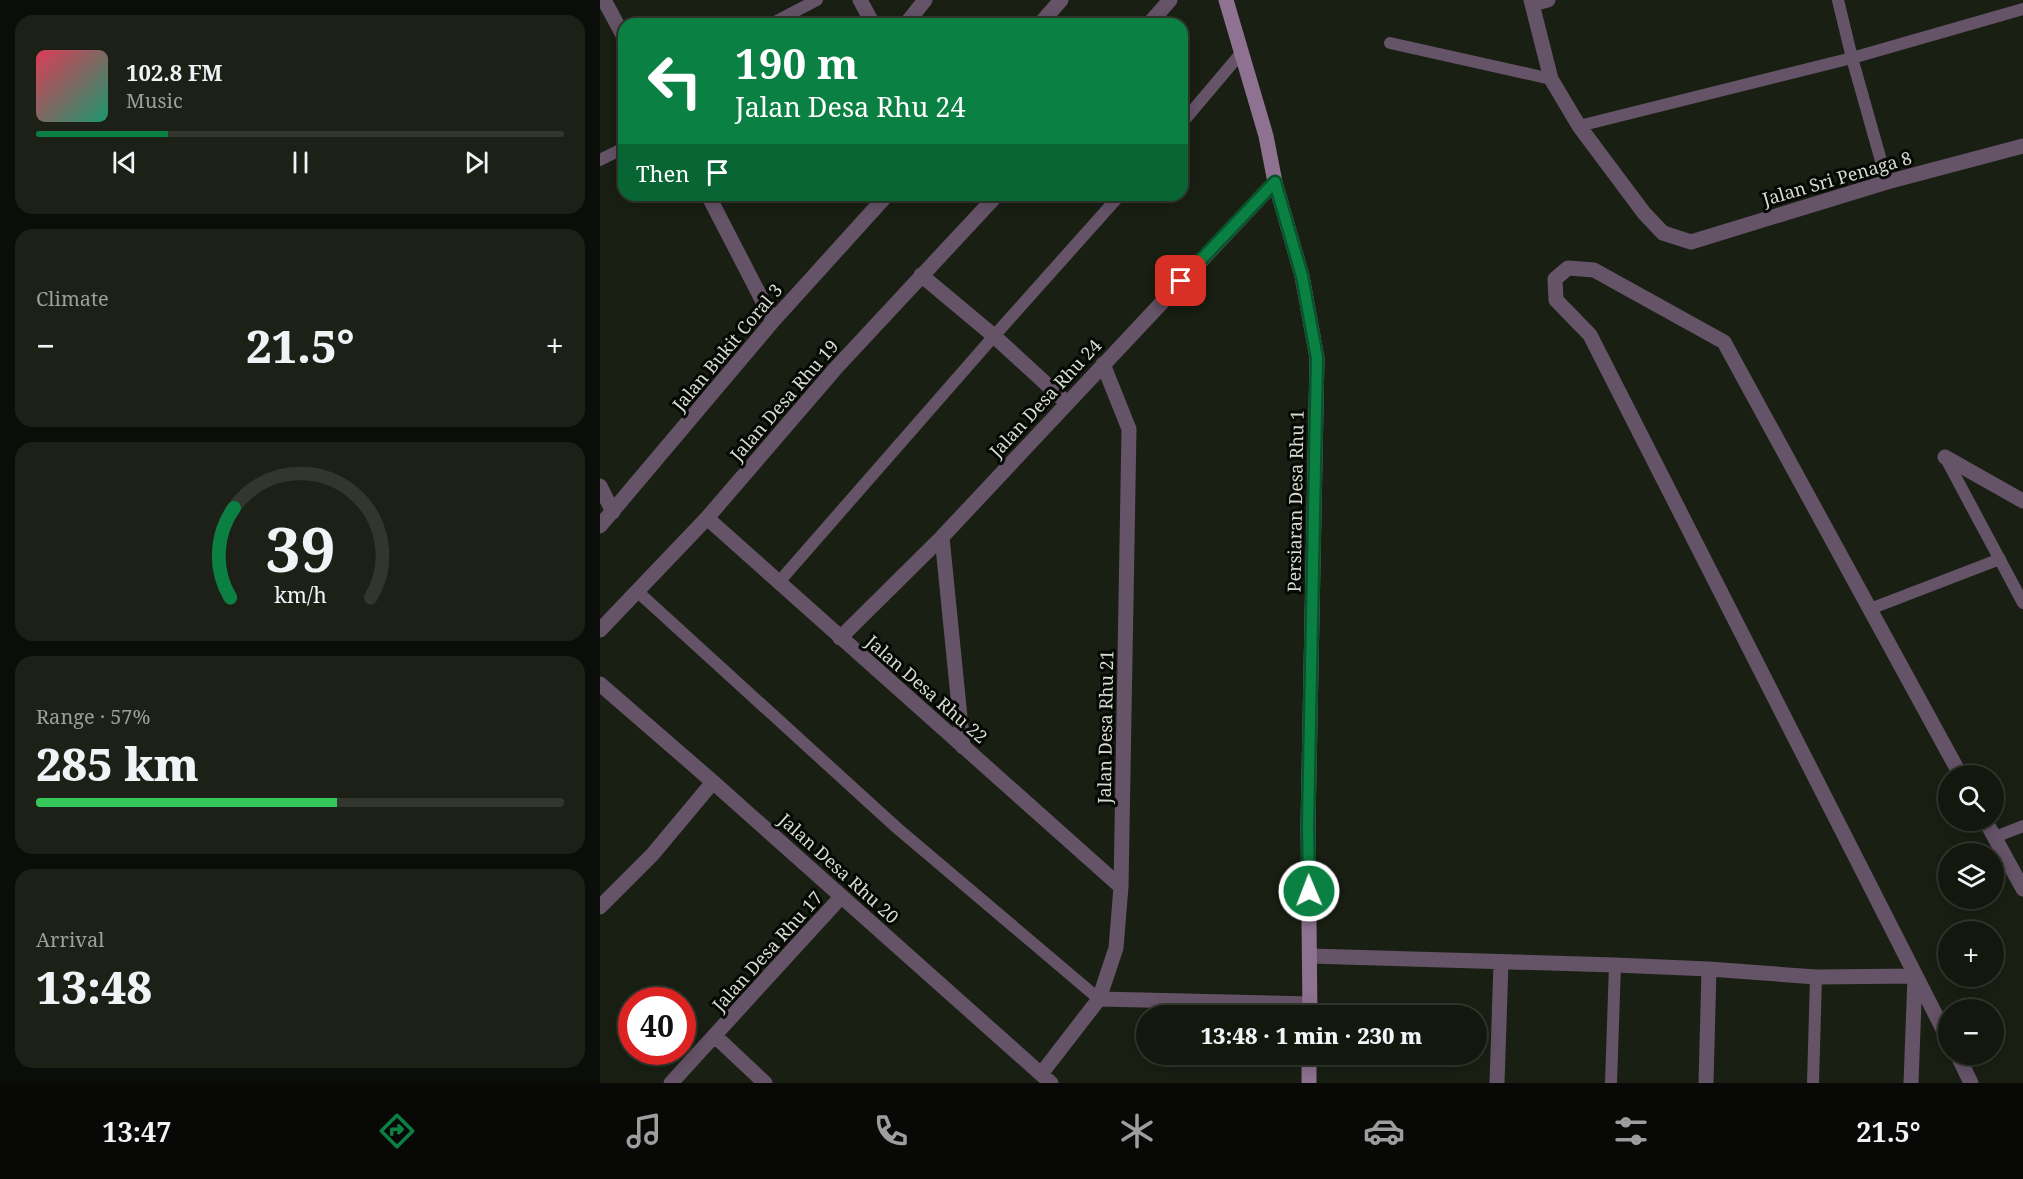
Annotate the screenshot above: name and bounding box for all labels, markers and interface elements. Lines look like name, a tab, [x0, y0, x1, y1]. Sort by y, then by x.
text: 190 m	[735, 34, 859, 91]
icon: left	[636, 42, 714, 120]
text: 102.8 FM	[126, 57, 223, 87]
text: Music	[126, 87, 183, 114]
text: Jalan Desa Rhu 24	[735, 88, 966, 125]
street label: Jalan Sri Penaga 8	[1759, 145, 1914, 211]
icon: previous	[108, 146, 141, 179]
icon: pause	[284, 146, 317, 179]
icon: next	[460, 146, 493, 179]
icon: arrive	[701, 156, 734, 189]
text: Then	[636, 158, 689, 188]
pin	[1155, 255, 1206, 306]
icon: arrive	[1164, 264, 1197, 297]
street label: Jalan Bukit Coral 3	[666, 278, 787, 416]
text: Climate	[36, 285, 109, 312]
text: 21.5°	[246, 315, 355, 376]
text: −	[36, 323, 55, 368]
text: +	[546, 323, 564, 368]
street label: Jalan Desa Rhu 19	[724, 334, 843, 467]
street label: Jalan Desa Rhu 24	[983, 334, 1106, 463]
street label: Persiaran Desa Rhu 1	[1281, 410, 1309, 592]
text: 39	[265, 506, 335, 591]
text: km/h	[274, 581, 327, 610]
street label: Jalan Desa Rhu 22	[860, 629, 993, 748]
street label: Jalan Desa Rhu 21	[1092, 650, 1118, 805]
text: Range · 57%	[36, 703, 150, 730]
text: 285 km	[36, 733, 199, 794]
map controls	[1938, 765, 2004, 1065]
button: search	[1938, 765, 2004, 831]
street label: Jalan Desa Rhu 20	[773, 807, 904, 928]
button: layers	[1938, 843, 2004, 909]
position arrow	[1277, 859, 1341, 923]
street label: Jalan Desa Rhu 17	[706, 886, 827, 1017]
button: +	[1938, 921, 2004, 987]
text: Arrival	[36, 926, 104, 953]
text: 13:48	[36, 956, 152, 1017]
speed limit sign: 40	[618, 987, 696, 1065]
button: −	[1938, 999, 2004, 1065]
text: 13:48 · 1 min · 230 m	[1201, 1020, 1422, 1050]
icon: directions	[376, 1110, 418, 1152]
icon: music	[623, 1110, 665, 1152]
icon: phone	[870, 1110, 912, 1152]
icon: climate	[1116, 1110, 1158, 1152]
icon: car	[1363, 1110, 1405, 1152]
icon: filters	[1610, 1110, 1652, 1152]
text: 13:47	[102, 1113, 172, 1150]
text: 21.5°	[1856, 1113, 1921, 1150]

